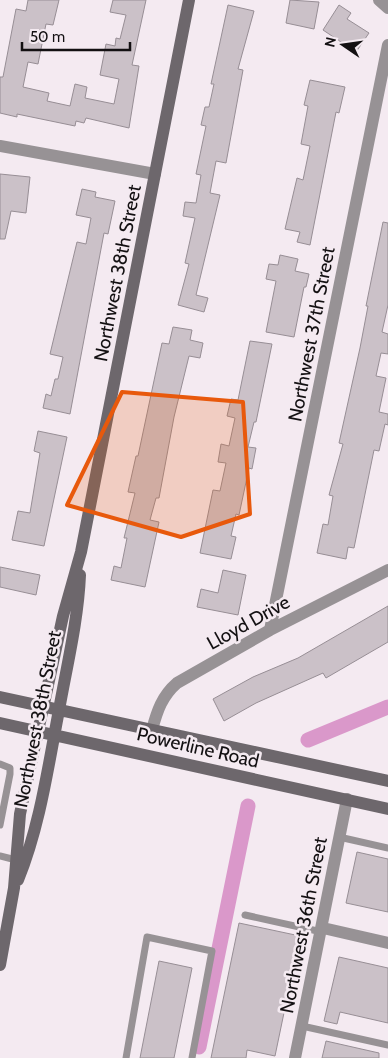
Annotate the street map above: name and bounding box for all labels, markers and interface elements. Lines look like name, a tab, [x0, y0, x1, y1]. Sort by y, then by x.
scale bar	[22, 20, 130, 52]
north arrow	[318, 20, 368, 70]
text: 50 m	[30, 28, 65, 46]
text: N	[320, 35, 340, 49]
street label: Northwest 38th Street	[89, 182, 146, 363]
street label: Northwest 37th Street	[283, 244, 340, 424]
street label: Lloyd Drive	[203, 590, 294, 655]
street label: Northwest 38th Street	[9, 628, 66, 809]
street label: Powerline Road	[135, 722, 261, 773]
street label: Northwest 36th Street	[275, 834, 332, 1015]

